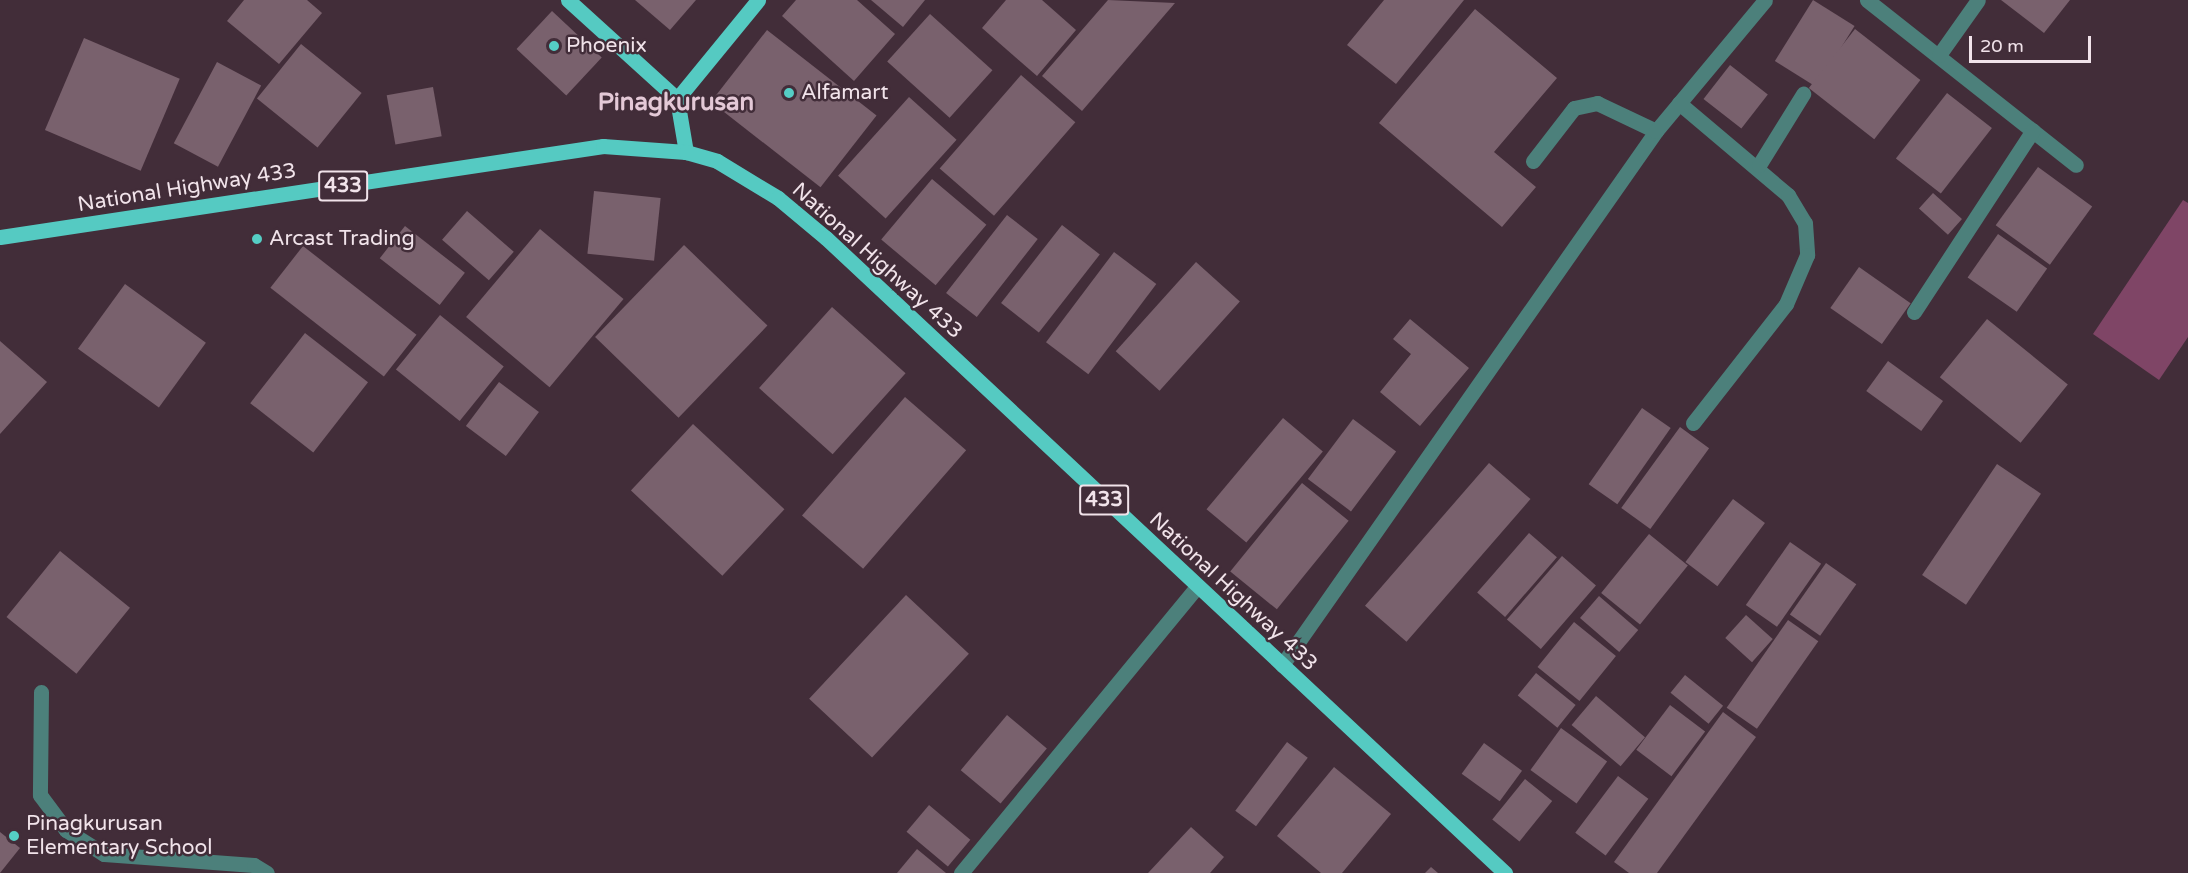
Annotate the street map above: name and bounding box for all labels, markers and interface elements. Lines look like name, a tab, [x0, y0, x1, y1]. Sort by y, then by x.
scale bar	[1972, 24, 2094, 62]
place label: Phoenix	[566, 33, 647, 59]
text: 20 m	[1980, 35, 2024, 57]
marker: Phoenix	[547, 39, 561, 53]
place label: Alfamart	[801, 80, 888, 106]
marker: Alfamart	[782, 86, 796, 100]
district label: Pinagkurusan	[598, 89, 754, 117]
street label: National Highway 433	[76, 158, 298, 218]
road number: 433	[318, 169, 368, 203]
street label: National Highway 433	[787, 178, 967, 344]
place label: Arcast Trading	[269, 226, 415, 252]
marker: Arcast Trading	[250, 232, 264, 246]
road number: 433	[1078, 483, 1130, 517]
street label: National Highway 433	[1144, 507, 1322, 677]
place label: Pinagkurusan Elementary School	[26, 811, 213, 861]
marker: Pinagkurusan Elementary School	[7, 829, 21, 843]

